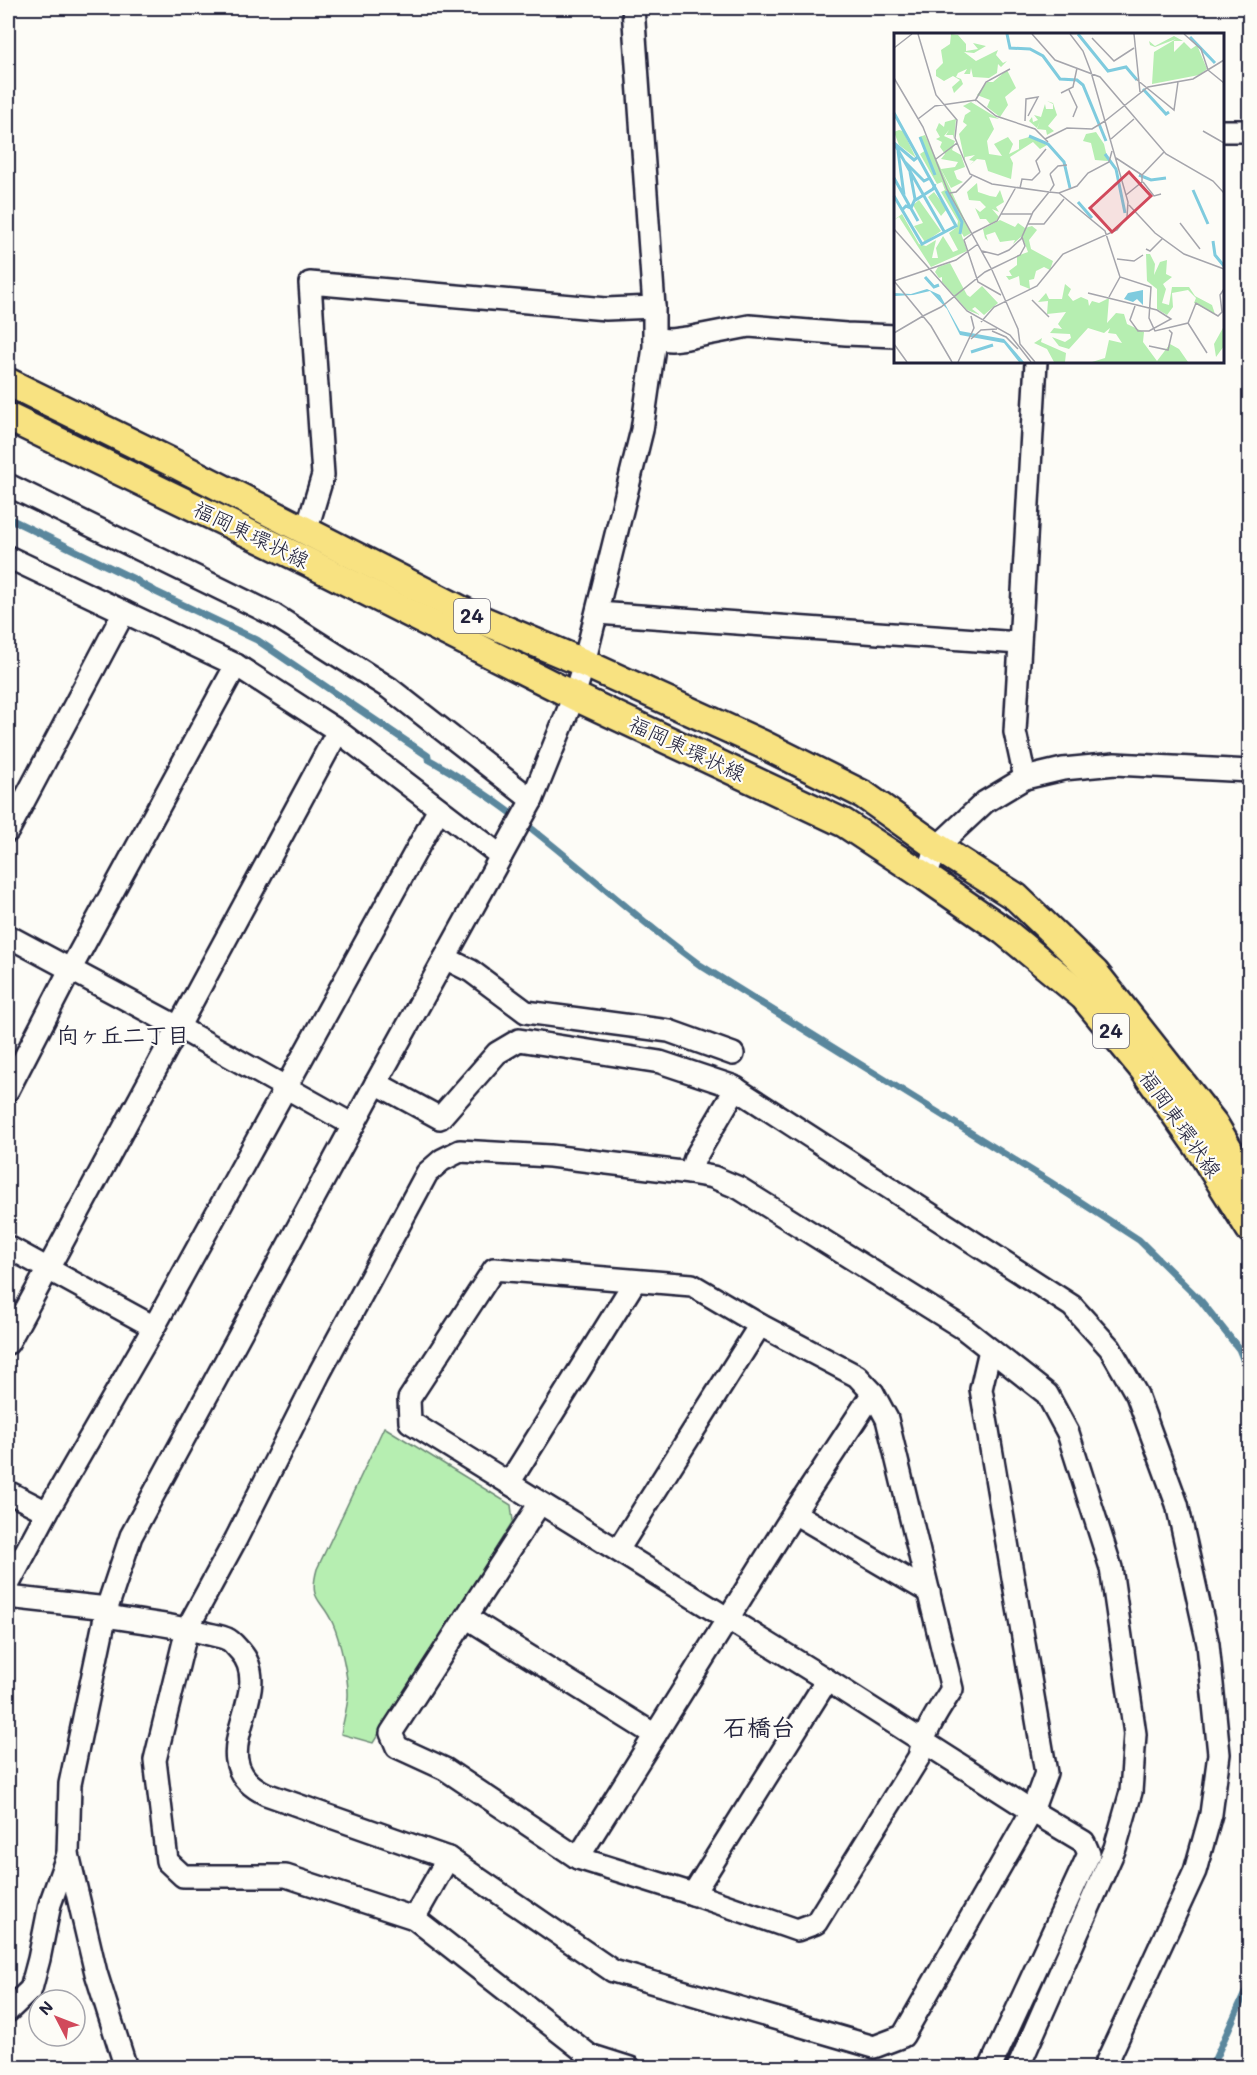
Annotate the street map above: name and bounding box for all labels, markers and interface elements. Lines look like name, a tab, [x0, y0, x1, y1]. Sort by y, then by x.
inset map	[894, 33, 1224, 363]
street label: 福岡東環状線	[189, 494, 314, 573]
road number: 24	[454, 599, 490, 633]
street label: 福岡東環状線	[625, 709, 750, 787]
road number: 24	[1093, 1014, 1129, 1048]
district label: 向ヶ丘二丁目	[57, 1020, 189, 1049]
street label: 福岡東環状線	[1134, 1064, 1228, 1182]
district label: 石橋台	[723, 1711, 795, 1742]
north arrow	[27, 1988, 87, 2048]
text: N	[34, 1996, 57, 2019]

